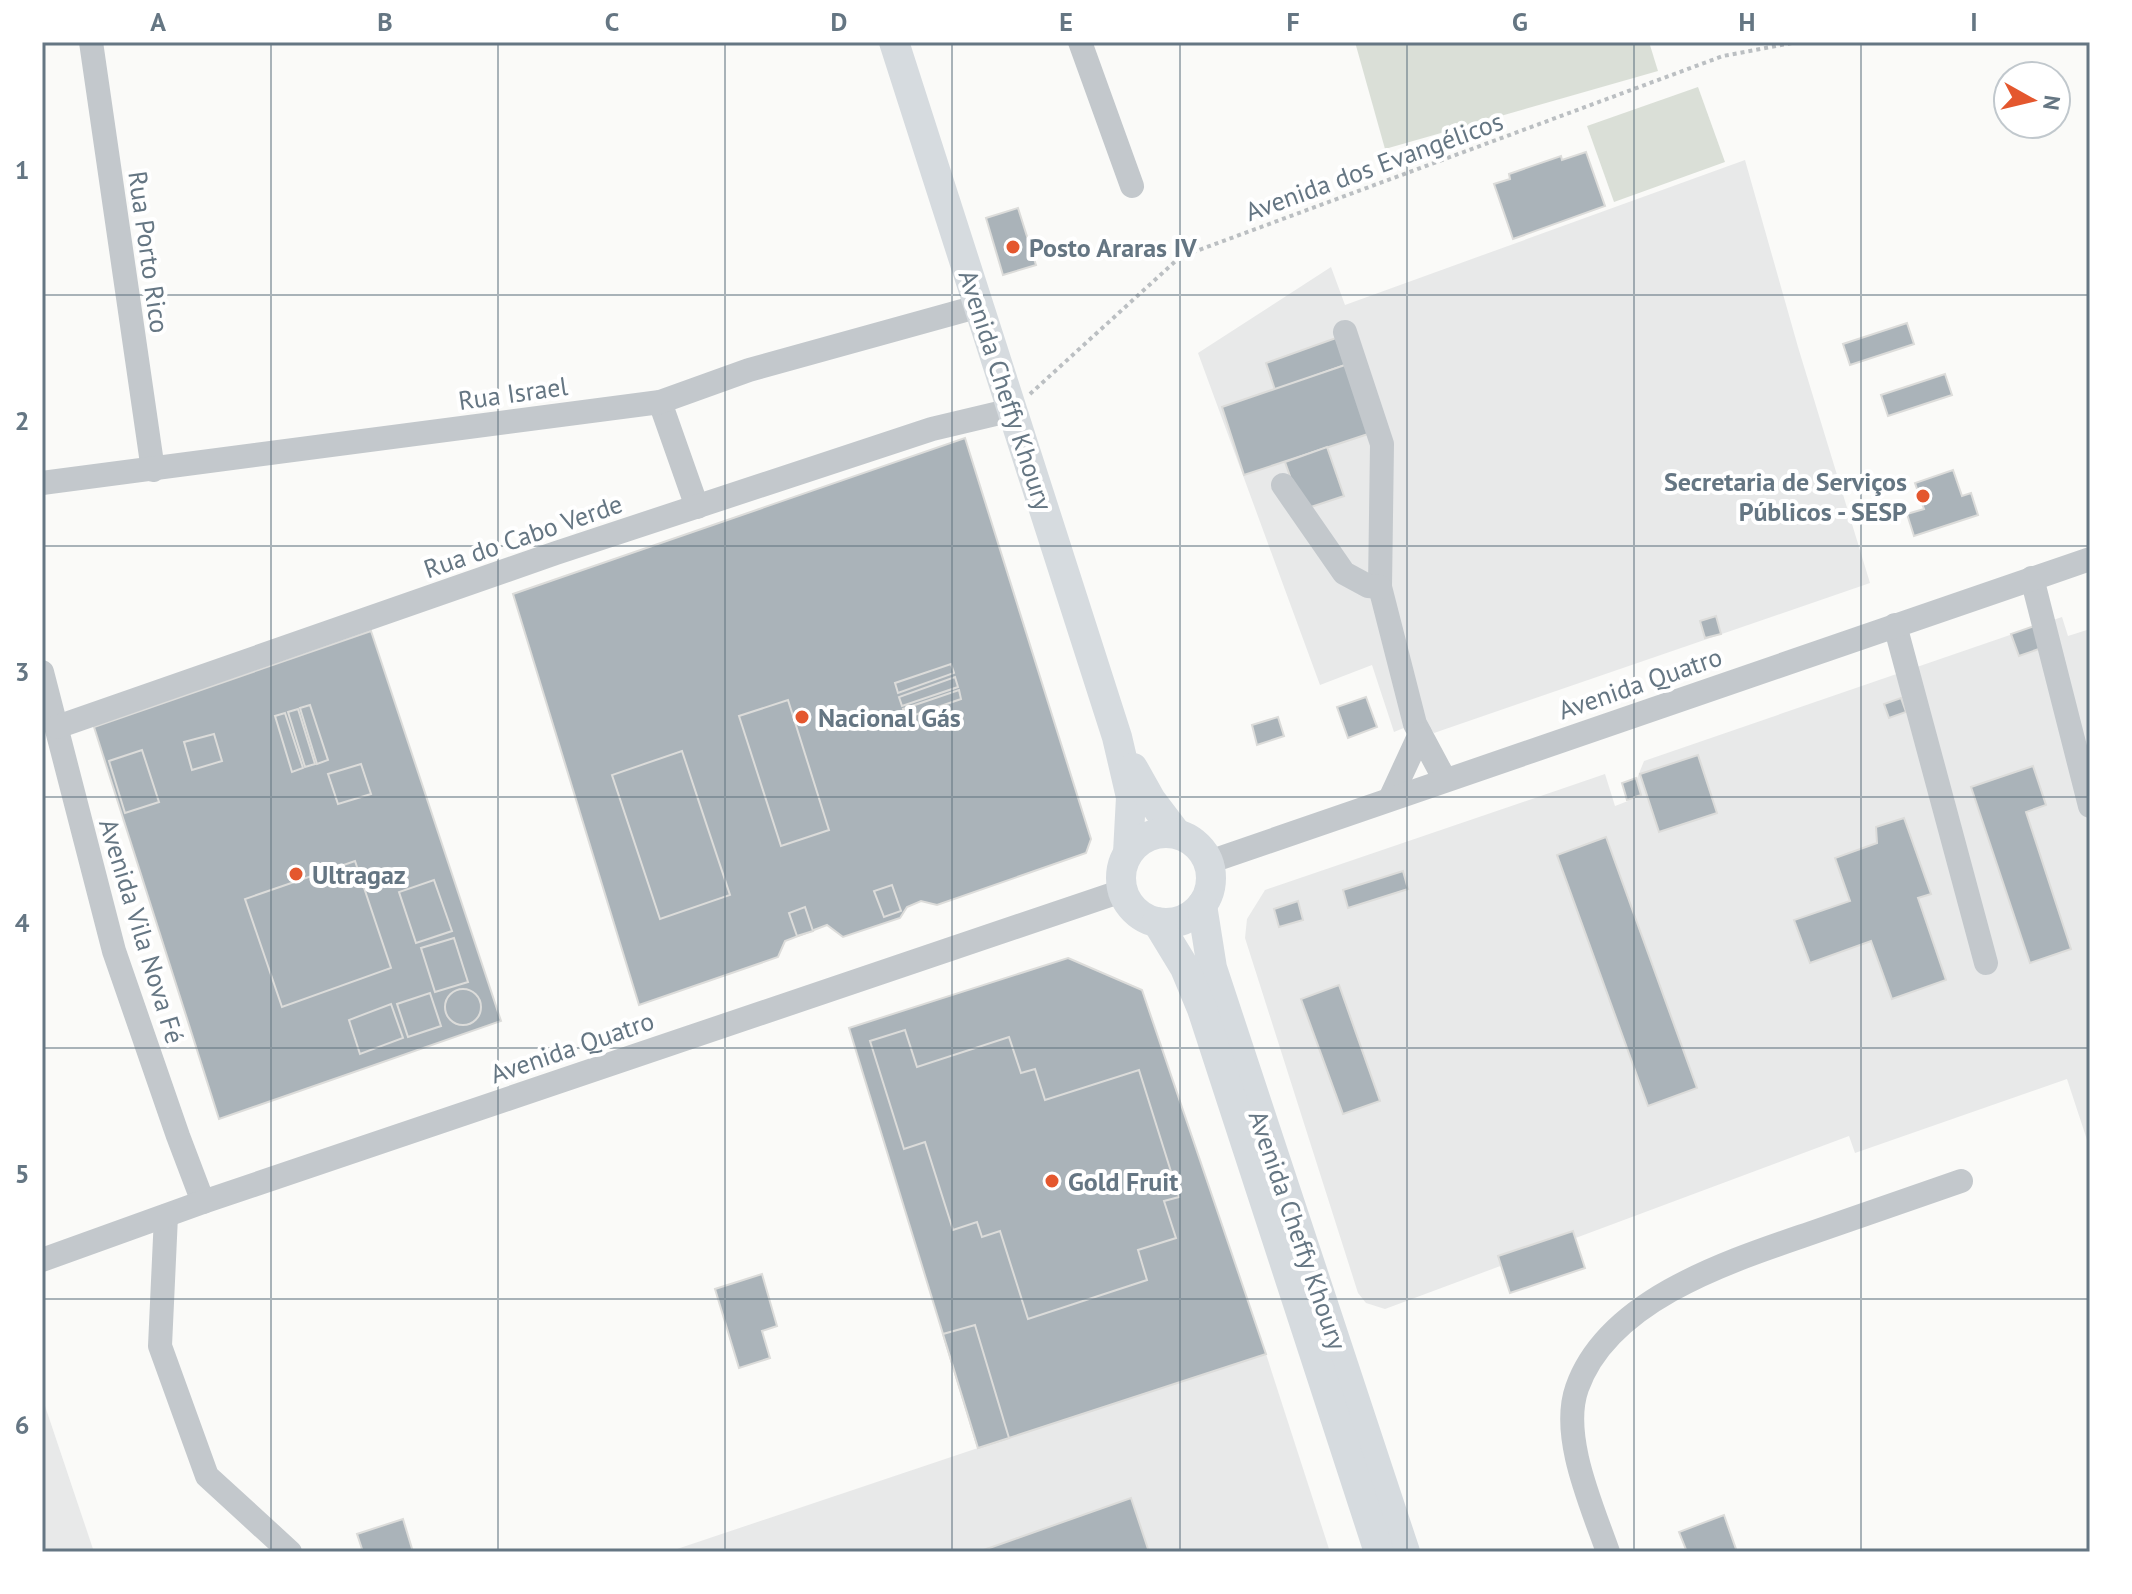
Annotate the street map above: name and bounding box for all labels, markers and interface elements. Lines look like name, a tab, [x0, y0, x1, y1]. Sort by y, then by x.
text: A	[150, 5, 166, 38]
text: B	[377, 5, 393, 38]
text: C	[605, 5, 619, 38]
text: D	[831, 5, 847, 38]
text: E	[1059, 5, 1073, 38]
text: F	[1286, 5, 1300, 38]
text: G	[1512, 5, 1528, 38]
text: H	[1739, 5, 1755, 38]
text: I	[1970, 5, 1978, 38]
north arrow	[1992, 60, 2072, 140]
text: N	[2037, 94, 2067, 112]
street label: Avenida dos Evangélicos	[1241, 104, 1507, 228]
text: 1	[15, 153, 29, 186]
street label: Rua Porto Rico	[121, 169, 177, 335]
place label: Posto Araras IV	[1029, 231, 1197, 264]
marker: Posto Araras IV	[1004, 238, 1022, 256]
street label: Avenida Cheffy Khoury	[952, 266, 1060, 514]
street label: Rua Israel	[456, 369, 570, 417]
text: 2	[15, 404, 29, 437]
place label: Secretaria de Serviços Públicos - SESP	[1664, 465, 1907, 528]
street label: Rua do Cabo Verde	[419, 487, 627, 585]
marker: Secretaria de Serviços Públicos - SESP	[1914, 487, 1932, 505]
street label: Avenida Quatro	[1554, 640, 1726, 726]
text: 3	[15, 655, 29, 688]
place label: Nacional Gás	[818, 701, 961, 734]
marker: Nacional Gás	[793, 708, 811, 726]
street label: Avenida Vila Nova Fé	[92, 815, 192, 1047]
place label: Ultragaz	[312, 858, 406, 891]
marker: Ultragaz	[287, 865, 305, 883]
text: 4	[15, 906, 30, 939]
street label: Avenida Quatro	[486, 1004, 658, 1090]
street label: Avenida Cheffy Khoury	[1242, 1106, 1354, 1354]
text: 5	[15, 1157, 29, 1190]
place label: Gold Fruit	[1068, 1165, 1178, 1198]
marker: Gold Fruit	[1043, 1172, 1061, 1190]
text: 6	[15, 1408, 29, 1441]

